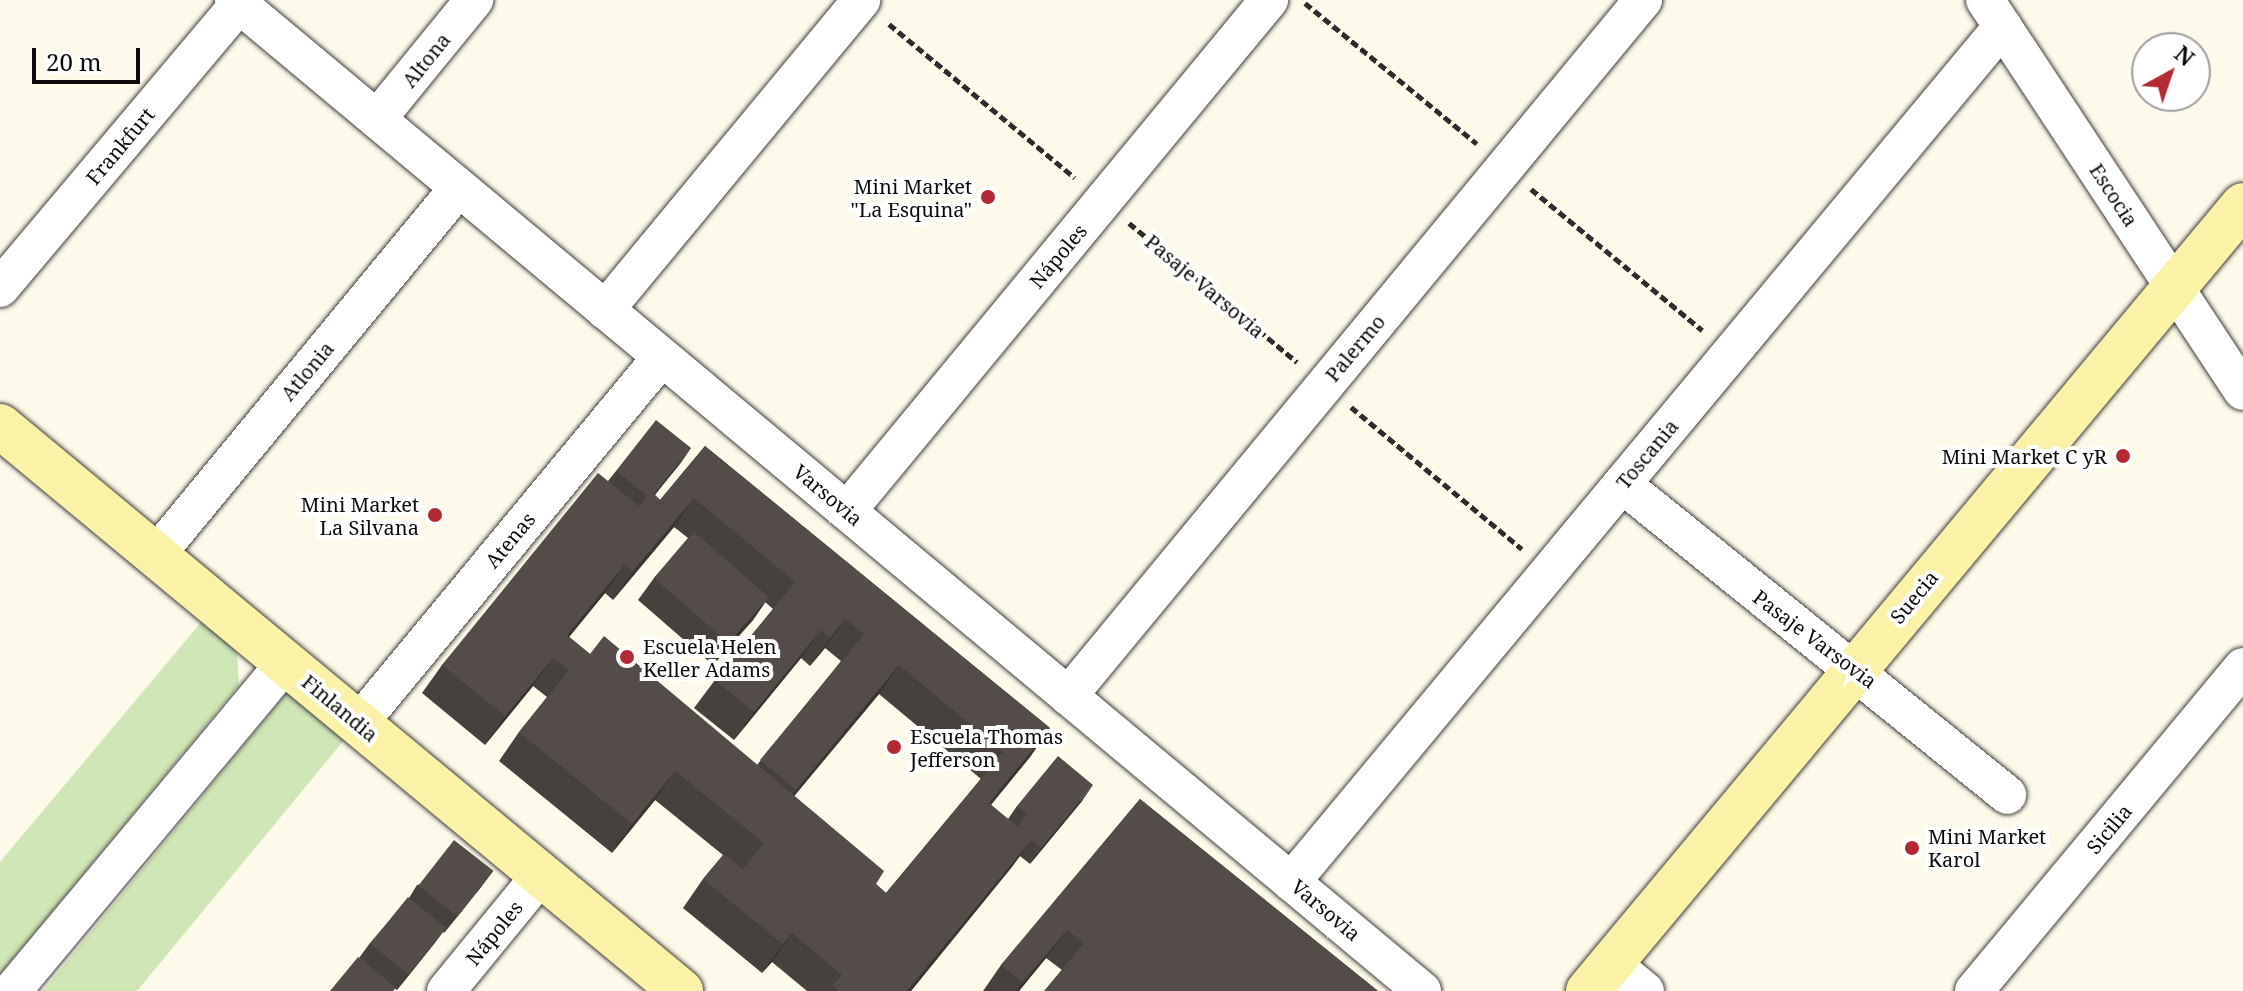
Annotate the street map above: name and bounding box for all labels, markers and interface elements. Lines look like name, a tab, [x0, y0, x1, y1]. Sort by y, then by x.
street label: Altona	[397, 28, 455, 92]
scale bar	[36, 32, 144, 82]
north arrow	[2131, 32, 2211, 112]
text: N	[2169, 38, 2201, 72]
text: 20 m	[46, 45, 102, 78]
street label: Frankfurt	[81, 103, 159, 189]
street label: Escocia	[2085, 159, 2143, 231]
place label: Mini Market "La Esquina"	[851, 174, 972, 221]
marker: Mini Market "La Esquina"	[979, 188, 997, 206]
street label: Nápoles	[1024, 219, 1092, 293]
street label: Pasaje Varsovia	[1140, 229, 1270, 343]
street label: Palermo	[1320, 310, 1390, 386]
street label: Atlonia	[275, 337, 339, 405]
street label: Toscania	[1611, 414, 1683, 494]
place label: Mini Market C yR	[1942, 444, 2107, 468]
marker: Mini Market C yR	[2114, 447, 2132, 465]
street label: Varsovia	[789, 459, 867, 531]
place label: Mini Market La Silvana	[301, 492, 419, 539]
marker: Mini Market La Silvana	[426, 506, 444, 524]
street label: Atenas	[480, 507, 540, 573]
street label: Suecia	[1885, 566, 1943, 628]
street label: Pasaje Varsovia	[1749, 585, 1881, 693]
place label: Escuela Helen Keller Adams	[643, 634, 777, 681]
marker: Escuela Helen Keller Adams	[618, 648, 636, 666]
street label: Finlandia	[297, 669, 383, 747]
place label: Escuela Thomas Jefferson	[910, 724, 1063, 771]
marker: Escuela Thomas Jefferson	[885, 738, 903, 756]
street label: Sicilia	[2081, 799, 2137, 859]
place label: Mini Market Karol	[1928, 824, 2046, 871]
marker: Mini Market Karol	[1903, 839, 1921, 857]
street label: Varsovia	[1287, 874, 1365, 946]
street label: Nápoles	[461, 896, 527, 970]

